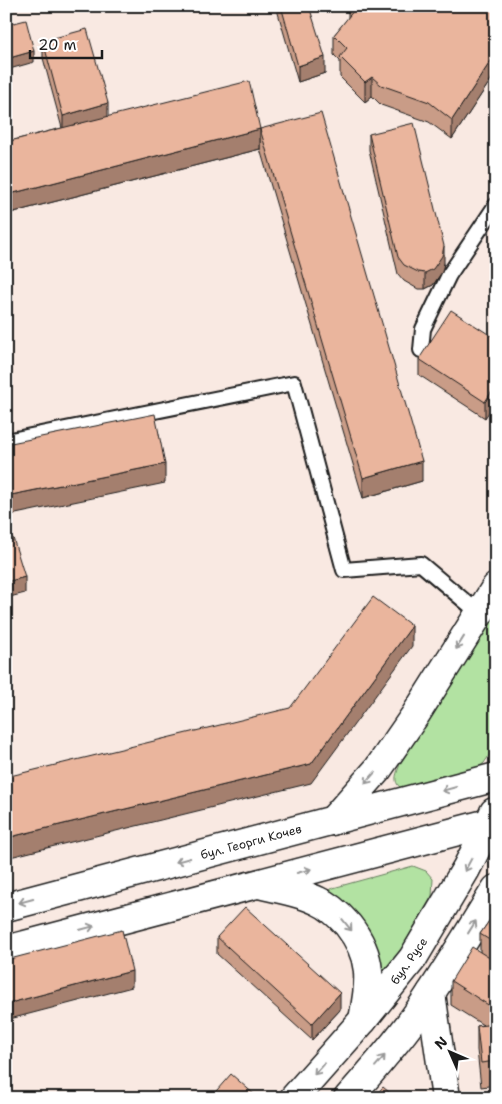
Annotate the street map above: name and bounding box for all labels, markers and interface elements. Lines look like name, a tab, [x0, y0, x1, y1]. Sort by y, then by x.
scale bar	[30, 28, 102, 60]
text: 20 m	[38, 35, 77, 55]
one-way arrow	[455, 636, 466, 650]
one-way arrow	[365, 771, 376, 784]
one-way arrow	[441, 785, 457, 795]
street label: бул. Георги Кочев	[199, 821, 303, 863]
one-way arrow	[176, 856, 192, 865]
one-way arrow	[462, 858, 472, 872]
one-way arrow	[296, 866, 312, 875]
one-way arrow	[19, 897, 35, 907]
one-way arrow	[341, 918, 352, 931]
one-way arrow	[467, 921, 477, 935]
one-way arrow	[79, 923, 95, 933]
street label: бул. Русе	[387, 934, 431, 988]
north arrow	[424, 1026, 474, 1076]
text: N	[431, 1033, 451, 1053]
one-way arrow	[374, 1055, 386, 1068]
one-way arrow	[313, 1063, 325, 1076]

